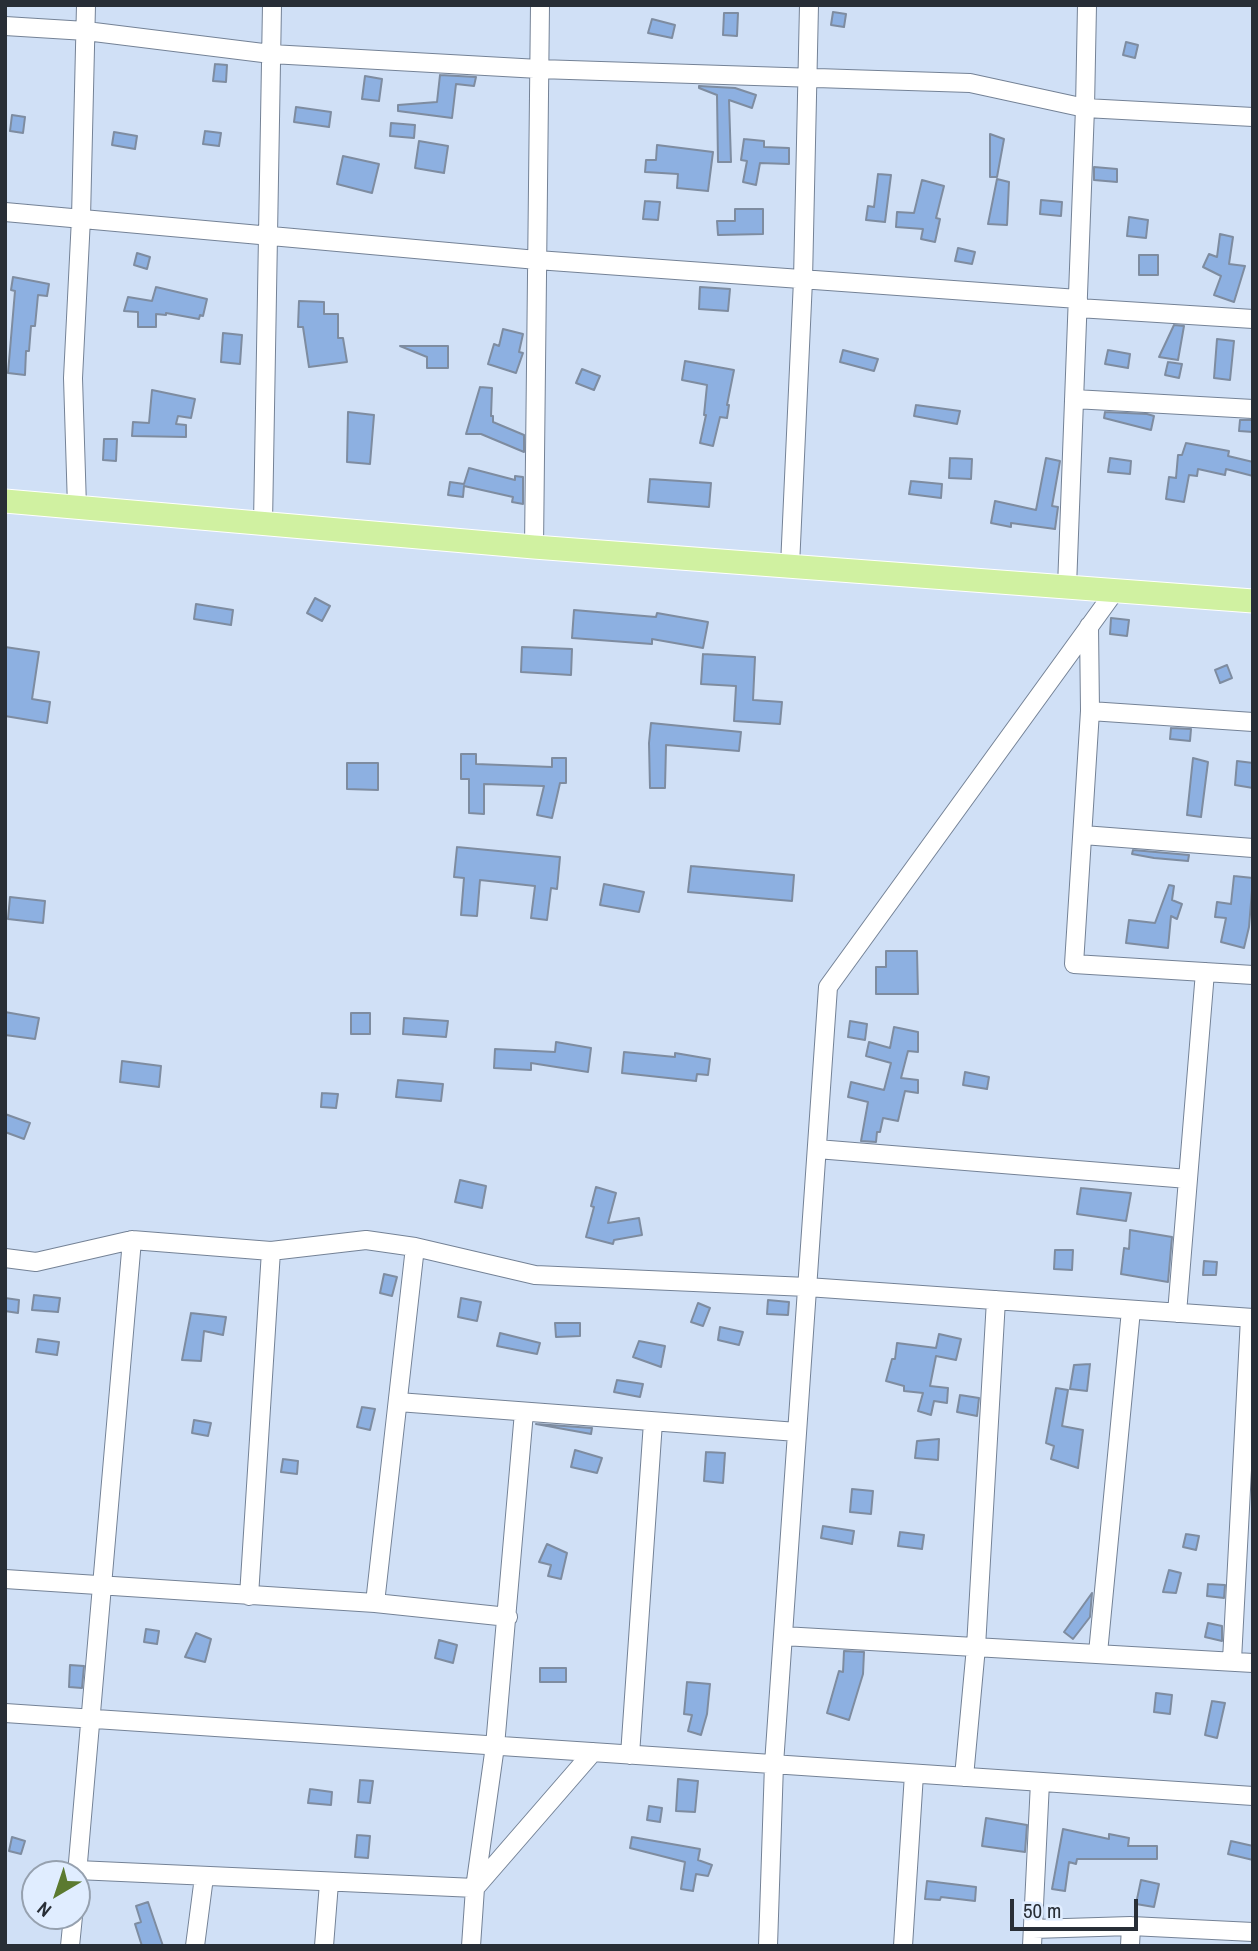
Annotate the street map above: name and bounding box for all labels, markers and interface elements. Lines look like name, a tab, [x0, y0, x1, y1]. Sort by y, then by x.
north arrow	[21, 1860, 91, 1930]
scale bar	[1013, 1884, 1141, 1928]
text: N	[31, 1896, 57, 1923]
text: 50 m	[1023, 1896, 1061, 1925]

